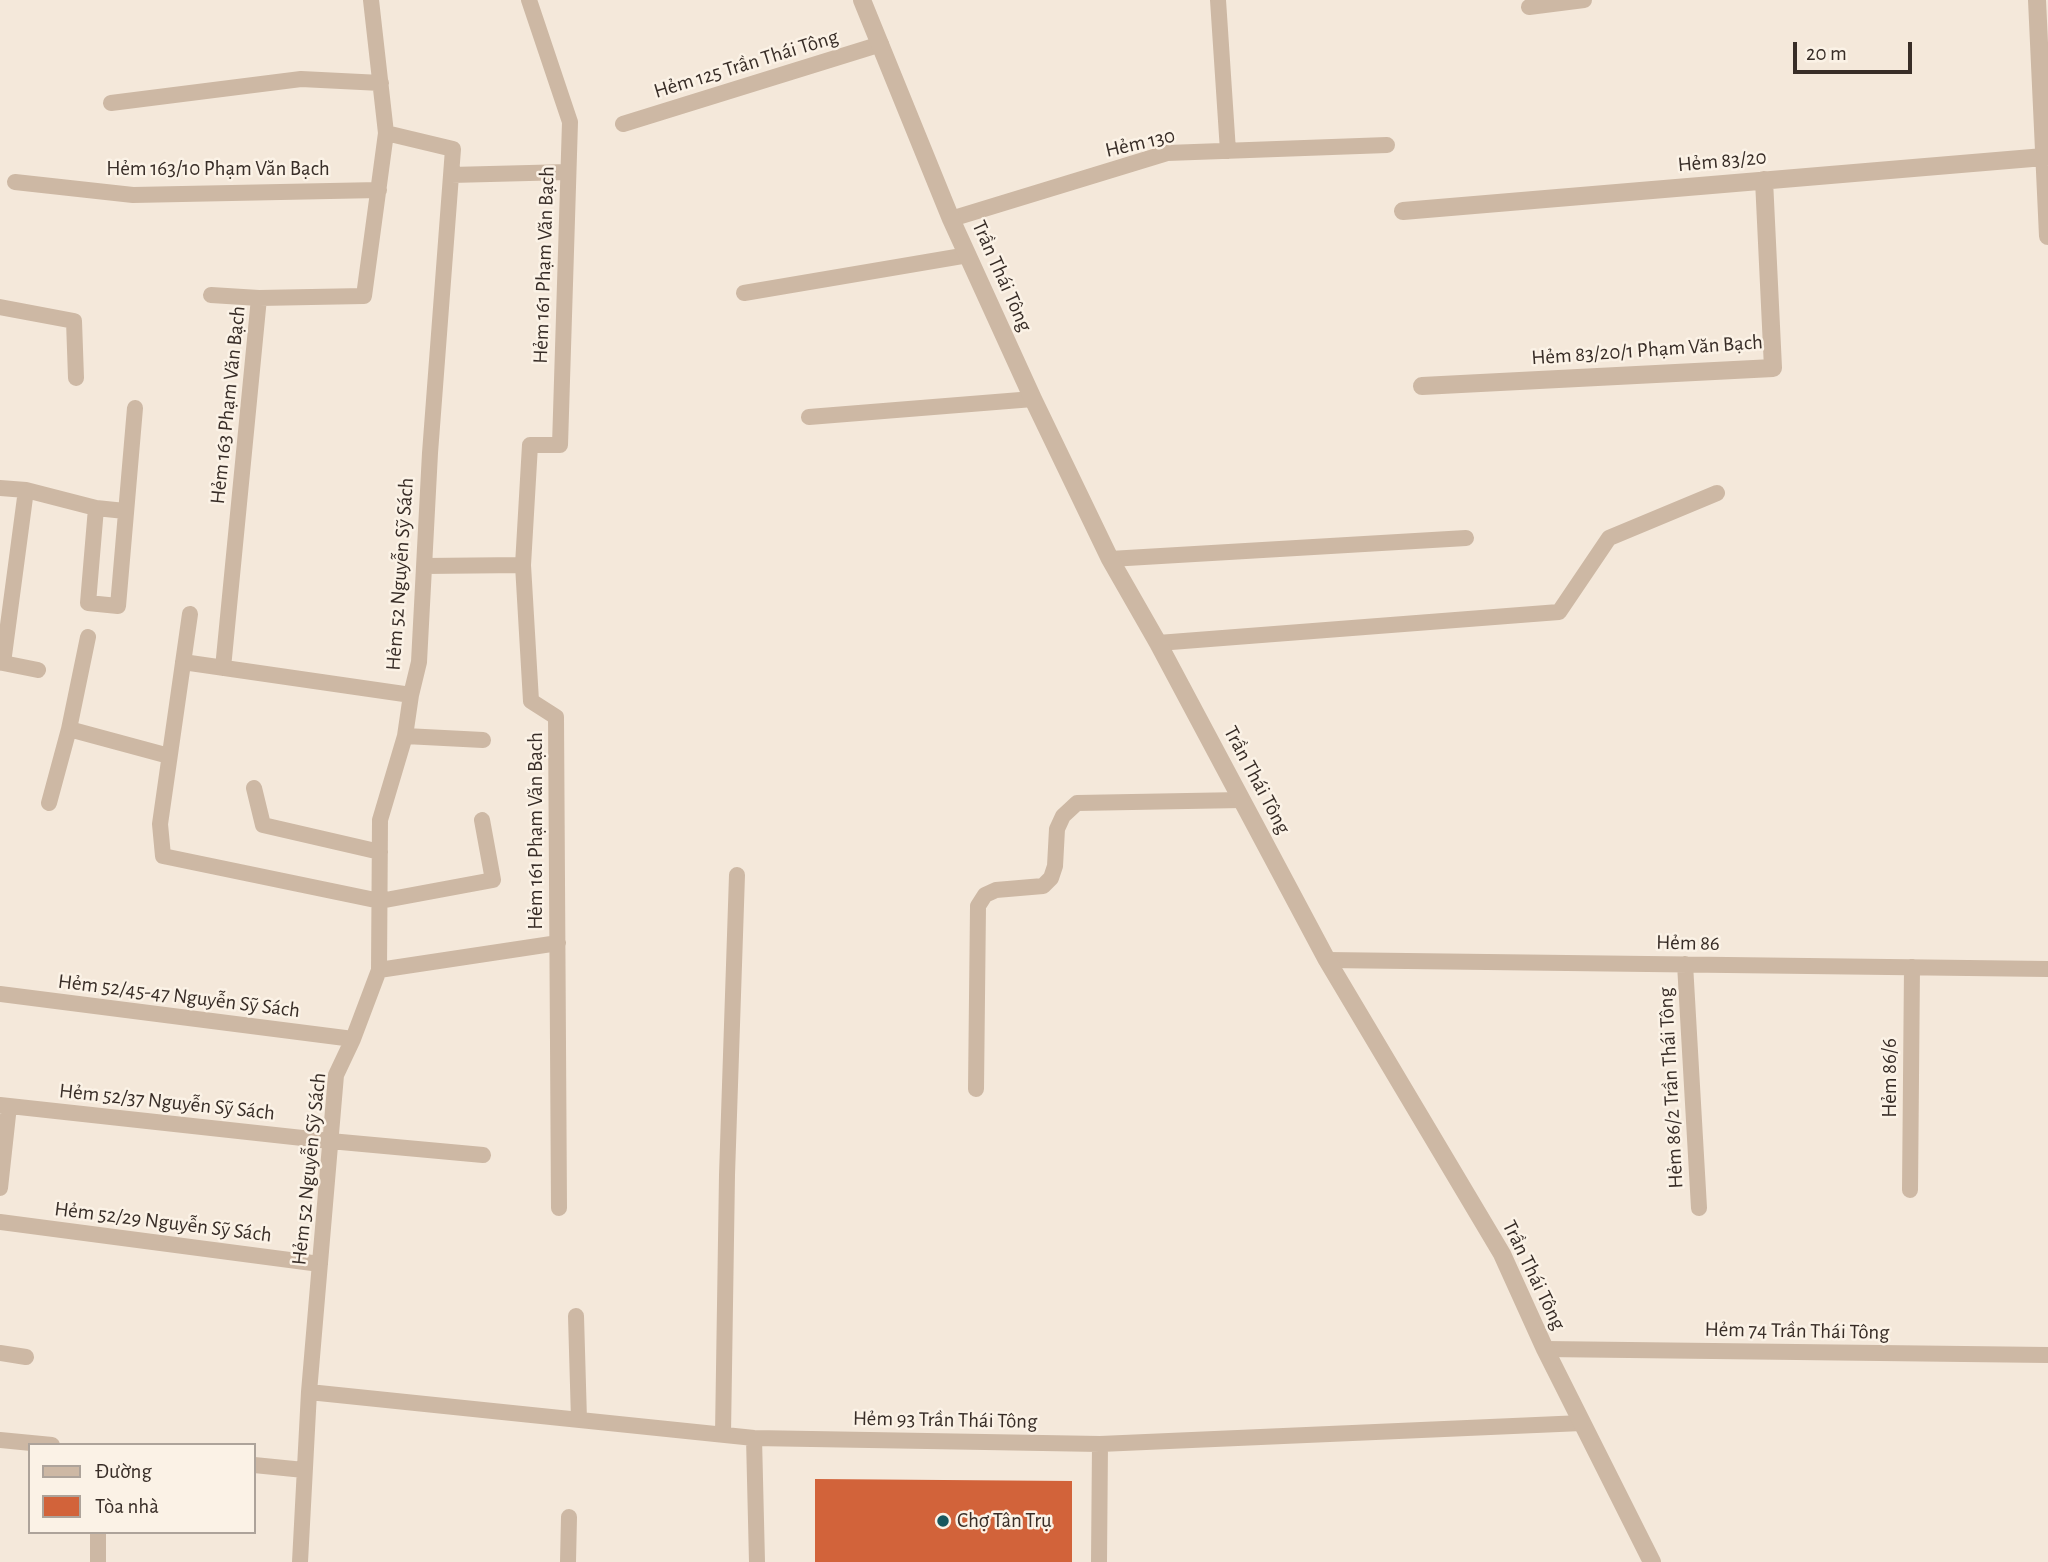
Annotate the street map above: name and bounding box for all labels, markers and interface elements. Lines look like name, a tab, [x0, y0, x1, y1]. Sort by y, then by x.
street label: Hẻm 125 Trần Thái Tông	[651, 24, 841, 104]
scale bar	[1796, 28, 1915, 72]
text: 20 m	[1806, 43, 1847, 64]
street label: Hẻm 130	[1103, 123, 1177, 163]
street label: Hẻm 83/20	[1676, 145, 1768, 177]
street label: Hẻm 163/10 Phạm Văn Bạch	[106, 156, 330, 182]
street label: Hẻm 161 Phạm Văn Bạch	[528, 166, 560, 364]
street label: Trần Thái Tông	[966, 217, 1038, 335]
street label: Hẻm 163 Phạm Văn Bạch	[205, 305, 251, 505]
street label: Hẻm 83/20/1 Phạm Văn Bạch	[1530, 329, 1764, 371]
street label: Hẻm 52 Nguyễn Sỹ Sách	[381, 477, 419, 671]
street label: Trần Thái Tông	[1218, 722, 1296, 838]
street label: Hẻm 161 Phạm Văn Bạch	[523, 732, 549, 930]
street label: Hẻm 86	[1656, 930, 1720, 956]
street label: Hẻm 52/45-47 Nguyễn Sỹ Sách	[57, 969, 301, 1023]
street label: Hẻm 86/2 Trần Thái Tông	[1653, 987, 1689, 1189]
street label: Hẻm 86/6	[1877, 1038, 1903, 1118]
street label: Hẻm 52 Nguyễn Sỹ Sách	[286, 1072, 332, 1266]
street label: Hẻm 52/37 Nguyễn Sỹ Sách	[58, 1078, 276, 1126]
street label: Hẻm 52/29 Nguyễn Sỹ Sách	[53, 1196, 273, 1248]
street label: Trần Thái Tông	[1497, 1216, 1571, 1334]
street label: Hẻm 74 Trần Thái Tông	[1704, 1317, 1890, 1345]
street label: Hẻm 93 Trần Thái Tông	[853, 1406, 1037, 1434]
legend	[28, 1443, 256, 1534]
text: Đường	[95, 1461, 152, 1482]
text: Tòa nhà	[95, 1496, 159, 1517]
place label: Chợ Tân Trụ	[957, 1508, 1052, 1534]
marker: Chợ Tân Trụ	[935, 1513, 951, 1529]

